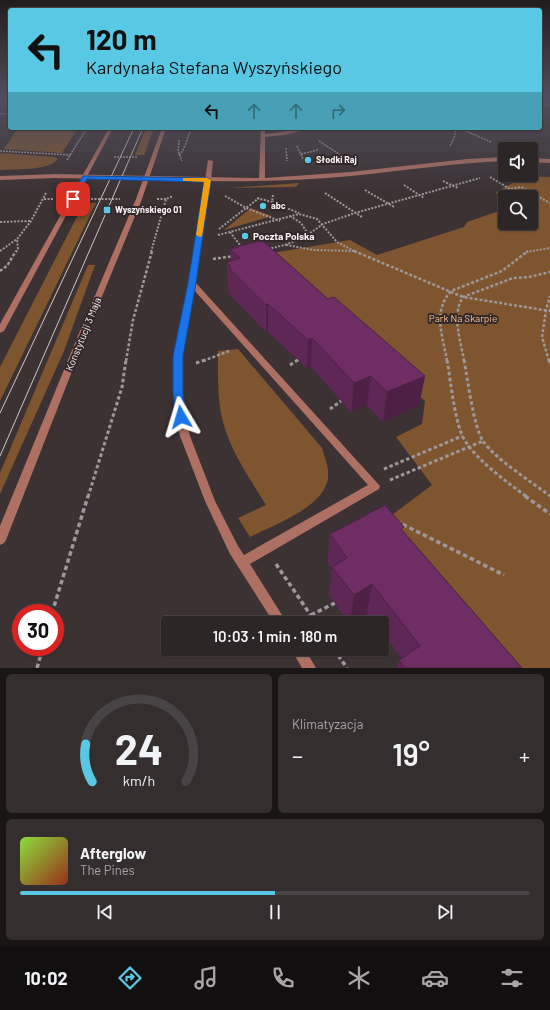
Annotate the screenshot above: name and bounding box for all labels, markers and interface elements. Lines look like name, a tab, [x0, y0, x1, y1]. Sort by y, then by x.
text: 120 m	[86, 22, 157, 56]
icon: left	[20, 24, 72, 76]
text: Kardynała Stefana Wyszyńskiego	[86, 56, 342, 78]
icon: left	[201, 100, 223, 122]
icon: ahead	[243, 100, 265, 122]
icon: ahead	[285, 100, 307, 122]
icon: right	[327, 100, 349, 122]
map controls	[498, 142, 538, 230]
button: sound	[498, 142, 538, 182]
place label: Słodki Raj	[316, 154, 357, 165]
marker: Słodki Raj	[303, 155, 313, 165]
pin	[56, 182, 90, 216]
icon: arrive	[62, 188, 84, 210]
button: search	[498, 190, 538, 230]
place label: abc	[271, 200, 286, 211]
marker: abc	[258, 201, 268, 211]
place label: Wyszyńskiego 01	[115, 204, 182, 215]
marker: Wyszyńskiego 01	[102, 205, 112, 215]
place label: Poczta Polska	[253, 230, 314, 242]
marker: Poczta Polska	[240, 231, 250, 241]
street label: Konstytucji 3 Maja	[63, 296, 103, 372]
park label: Park Na Skarpie	[429, 312, 497, 324]
position arrow	[160, 396, 202, 438]
speed limit sign: 30	[12, 604, 64, 656]
text: 10:03 · 1 min · 180 m	[213, 627, 337, 645]
text: Klimatyzacja	[292, 716, 363, 732]
text: 24	[115, 722, 163, 772]
text: 19°	[392, 736, 430, 772]
text: −	[292, 742, 303, 768]
text: +	[519, 742, 530, 768]
text: km/h	[123, 771, 155, 788]
text: Afterglow	[80, 844, 146, 862]
text: The Pines	[80, 862, 135, 878]
icon: previous	[94, 901, 116, 923]
icon: pause	[264, 901, 286, 923]
icon: next	[434, 901, 456, 923]
icon: directions	[116, 964, 144, 992]
icon: music	[192, 964, 220, 992]
icon: phone	[269, 964, 297, 992]
icon: climate	[345, 964, 373, 992]
icon: car	[421, 964, 449, 992]
icon: filters	[498, 964, 526, 992]
text: 10:02	[24, 967, 68, 989]

